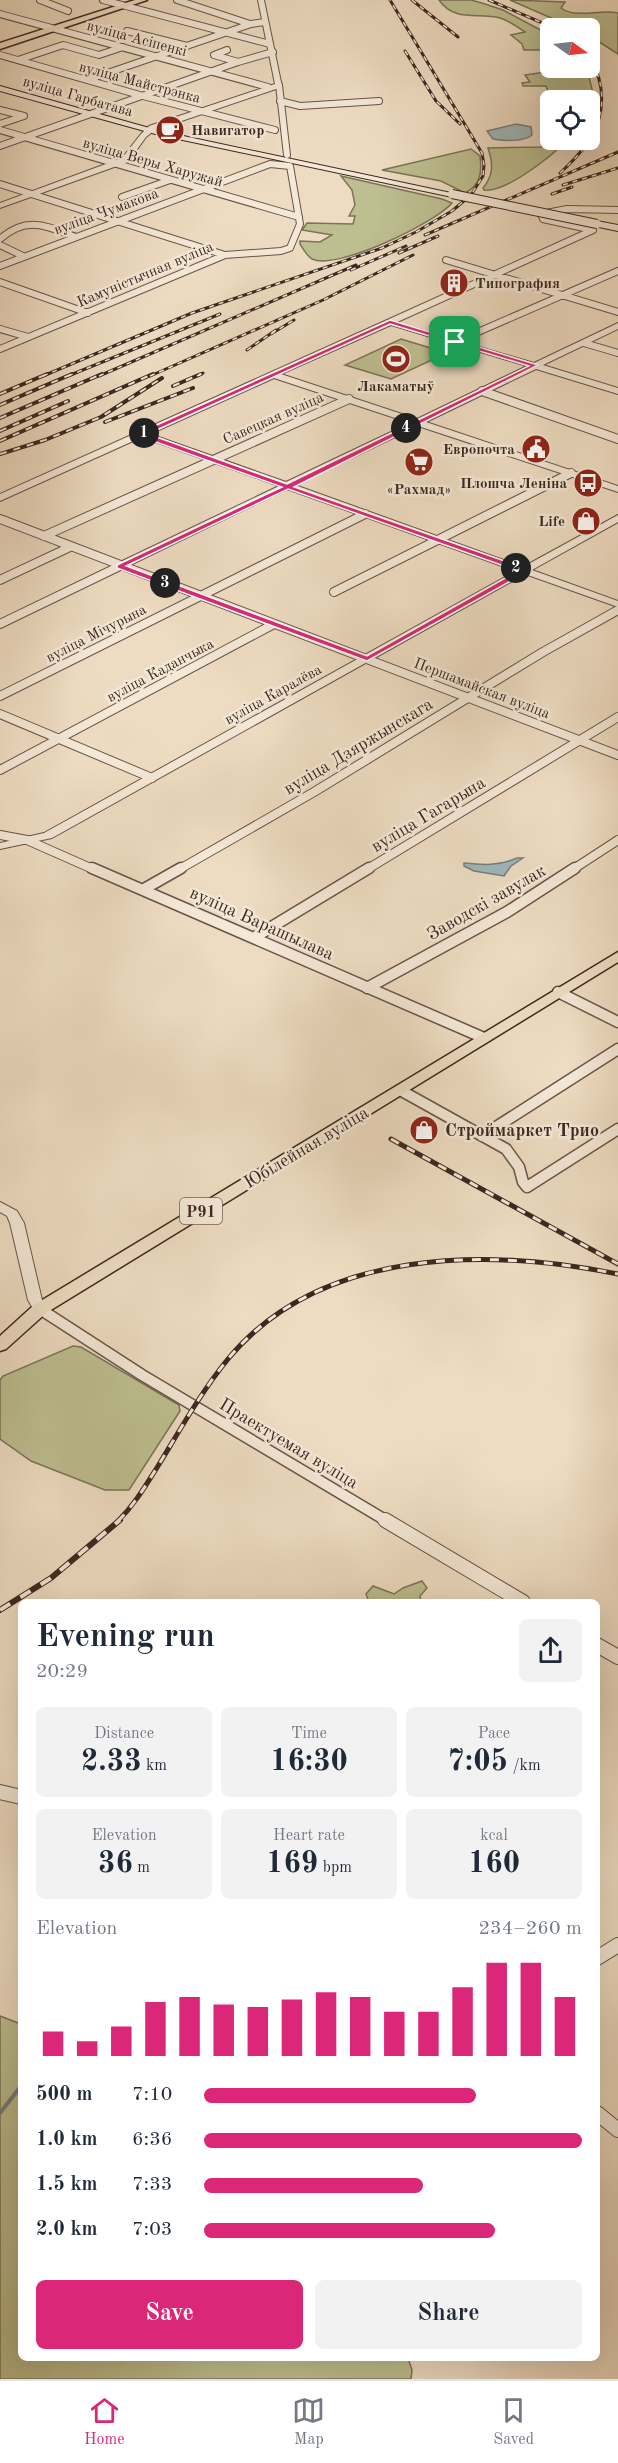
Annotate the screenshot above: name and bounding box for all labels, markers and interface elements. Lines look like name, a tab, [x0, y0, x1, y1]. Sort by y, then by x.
north arrow	[540, 18, 600, 78]
map controls	[540, 18, 600, 150]
street label: вуліца Асіпенкі	[85, 19, 188, 60]
street label: вуліца Майстрэнка	[77, 60, 203, 107]
street label: вуліца Гарбатава	[21, 75, 135, 120]
button: locate	[540, 90, 600, 150]
cafe icon: Навигатор	[154, 114, 186, 146]
place label: Навигатор	[191, 124, 264, 139]
street label: вуліца Веры Харужай	[81, 136, 224, 191]
street label: вуліца Чумакова	[52, 186, 161, 238]
street label: Камуністычная вуліца	[75, 240, 217, 311]
building icon: Типография	[438, 267, 470, 299]
place label: Типография	[475, 277, 560, 292]
pin	[429, 316, 480, 367]
icon: arrive	[438, 325, 471, 358]
sports icon: Лакаматыў	[380, 343, 412, 375]
place label: Лакаматыў	[357, 380, 435, 395]
street label: Савецкая вуліца	[221, 390, 327, 448]
pin: 4	[391, 413, 421, 443]
pin: 1	[129, 418, 159, 448]
text: 4	[401, 420, 411, 436]
text: 1	[139, 425, 149, 441]
public building icon: Европочта	[520, 433, 552, 465]
place label: Европочта	[443, 443, 515, 458]
supermarket icon: «Рахмад»	[403, 446, 435, 478]
bus stop icon: Плошча Леніна	[572, 467, 604, 499]
place label: Плошча Леніна	[460, 477, 567, 492]
place label: «Рахмад»	[387, 483, 451, 498]
shop icon: Life	[570, 505, 602, 537]
place label: Life	[538, 515, 565, 530]
pin: 2	[501, 553, 531, 583]
text: 2	[511, 560, 521, 576]
pin: 3	[150, 568, 180, 598]
text: 3	[160, 575, 170, 591]
street label: вуліца Мічурына	[44, 602, 150, 666]
street label: вуліца Каданчыка	[105, 637, 217, 706]
street label: Першамайская вуліца	[411, 657, 552, 723]
street label: вуліца Каралёва	[223, 662, 325, 728]
street label: вуліца Дзяржынскага	[281, 695, 436, 798]
street label: вуліца Гагарына	[368, 774, 489, 856]
street label: Заводскі завулак	[424, 862, 549, 944]
street label: вуліца Варашылава	[187, 884, 336, 964]
street label: Юбілейная вуліца	[241, 1104, 372, 1192]
shop icon: Строймаркет Трио	[408, 1114, 440, 1146]
place label: Строймаркет Трио	[445, 1122, 599, 1140]
road number: Р91	[180, 1198, 222, 1224]
street label: Праектуемая вуліца	[216, 1395, 361, 1492]
button: share	[519, 1619, 582, 1682]
text: Evening run	[36, 1621, 215, 1654]
text: 20:29	[36, 1662, 88, 1682]
text: Distance	[94, 1726, 154, 1742]
text: Time	[291, 1726, 327, 1742]
text: Pace	[478, 1726, 510, 1742]
text: 2.33	[81, 1747, 142, 1777]
text: 16:30	[270, 1747, 348, 1777]
text: 7:05	[447, 1747, 508, 1777]
text: km	[142, 1758, 167, 1774]
text: /km	[508, 1758, 541, 1774]
text: Elevation	[91, 1828, 157, 1844]
text: Heart rate	[273, 1828, 345, 1844]
text: kcal	[480, 1828, 508, 1844]
text: 36	[98, 1849, 133, 1879]
text: 169	[266, 1849, 318, 1879]
text: 160	[468, 1849, 520, 1879]
text: m	[133, 1860, 150, 1876]
text: bpm	[318, 1860, 352, 1876]
text: Elevation	[36, 1919, 117, 1939]
text: 234–260 m	[479, 1919, 582, 1939]
text: 500 m	[36, 2085, 92, 2105]
text: 7:10	[132, 2085, 172, 2105]
text: 1.0 km	[36, 2130, 98, 2150]
text: 6:36	[132, 2130, 172, 2150]
text: 1.5 km	[36, 2175, 98, 2195]
text: 7:33	[132, 2175, 172, 2195]
text: 2.0 km	[36, 2220, 98, 2240]
text: 7:03	[132, 2220, 172, 2240]
button: Save	[36, 2280, 303, 2349]
button: Share	[315, 2280, 582, 2349]
tab: Home	[84, 2394, 125, 2450]
tab: Map	[292, 2394, 325, 2450]
tab: Saved	[493, 2394, 534, 2450]

